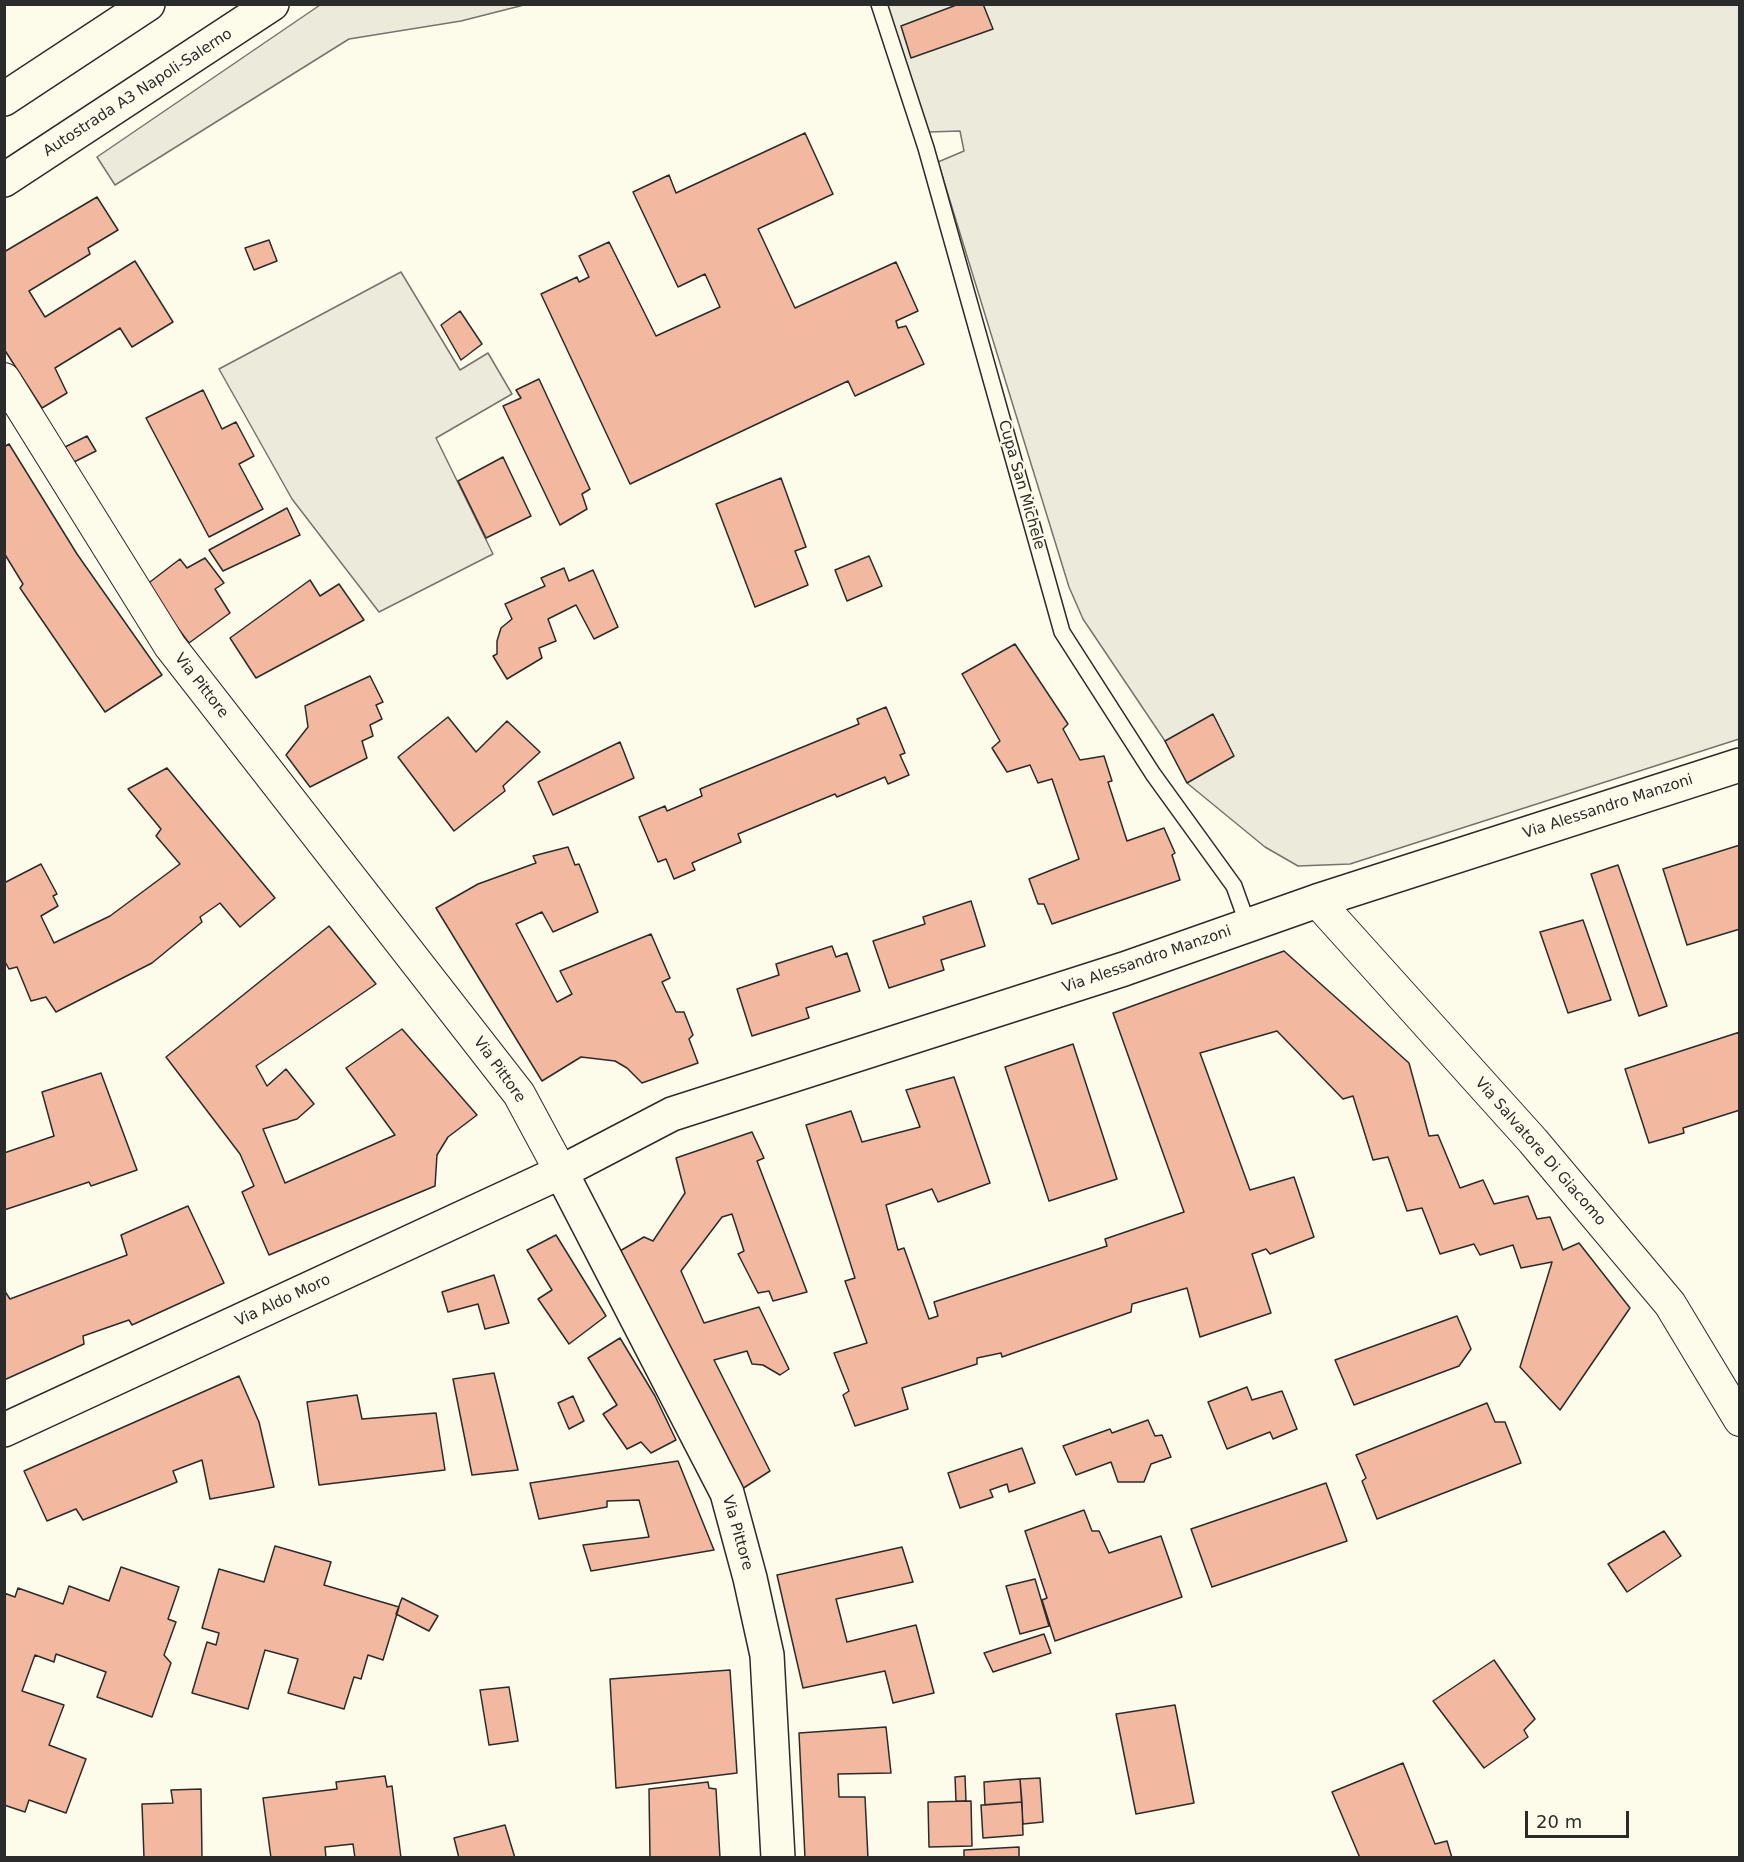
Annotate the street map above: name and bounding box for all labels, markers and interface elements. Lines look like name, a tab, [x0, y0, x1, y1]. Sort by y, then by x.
street label: Autostrada A3 Napoli-Salerno	[40, 25, 236, 161]
street label: Cupa San Michele	[994, 418, 1048, 552]
street label: Via Pittore	[170, 650, 232, 722]
street label: Via Alessandro Manzoni	[1521, 771, 1695, 843]
street label: Via Alessandro Manzoni	[1060, 923, 1234, 997]
street label: Via Pittore	[469, 1034, 529, 1106]
street label: Via Salvatore Di Giacomo	[1471, 1074, 1609, 1230]
street label: Via Aldo Moro	[232, 1271, 334, 1331]
street label: Via Pittore	[718, 1494, 756, 1572]
scale bar	[1528, 1799, 1632, 1837]
text: 20 m	[1536, 1811, 1582, 1832]

